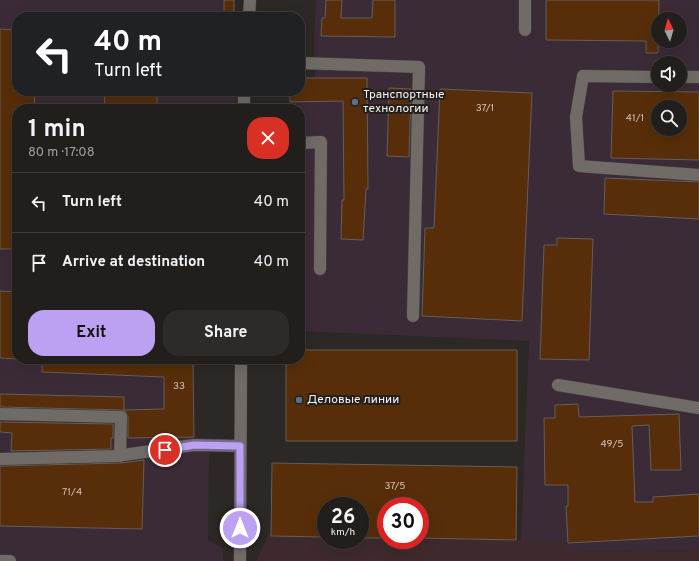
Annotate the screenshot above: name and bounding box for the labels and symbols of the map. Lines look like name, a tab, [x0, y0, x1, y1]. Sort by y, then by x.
north arrow	[651, 12, 687, 48]
place label: Транспортные технологии	[363, 87, 445, 117]
marker: Транспортные технологии	[350, 97, 360, 107]
house number: 37/1	[476, 102, 494, 115]
house number: 41/1	[626, 112, 644, 125]
house number: 33	[173, 380, 185, 393]
place label: Деловые линии	[307, 392, 399, 408]
marker: Деловые линии	[294, 395, 304, 405]
pin	[148, 433, 182, 467]
house number: 49/5	[600, 438, 624, 451]
house number: 37/5	[384, 480, 406, 493]
house number: 71/4	[62, 486, 82, 499]
speed limit sign: 30	[377, 497, 429, 549]
position arrow	[219, 507, 261, 549]

